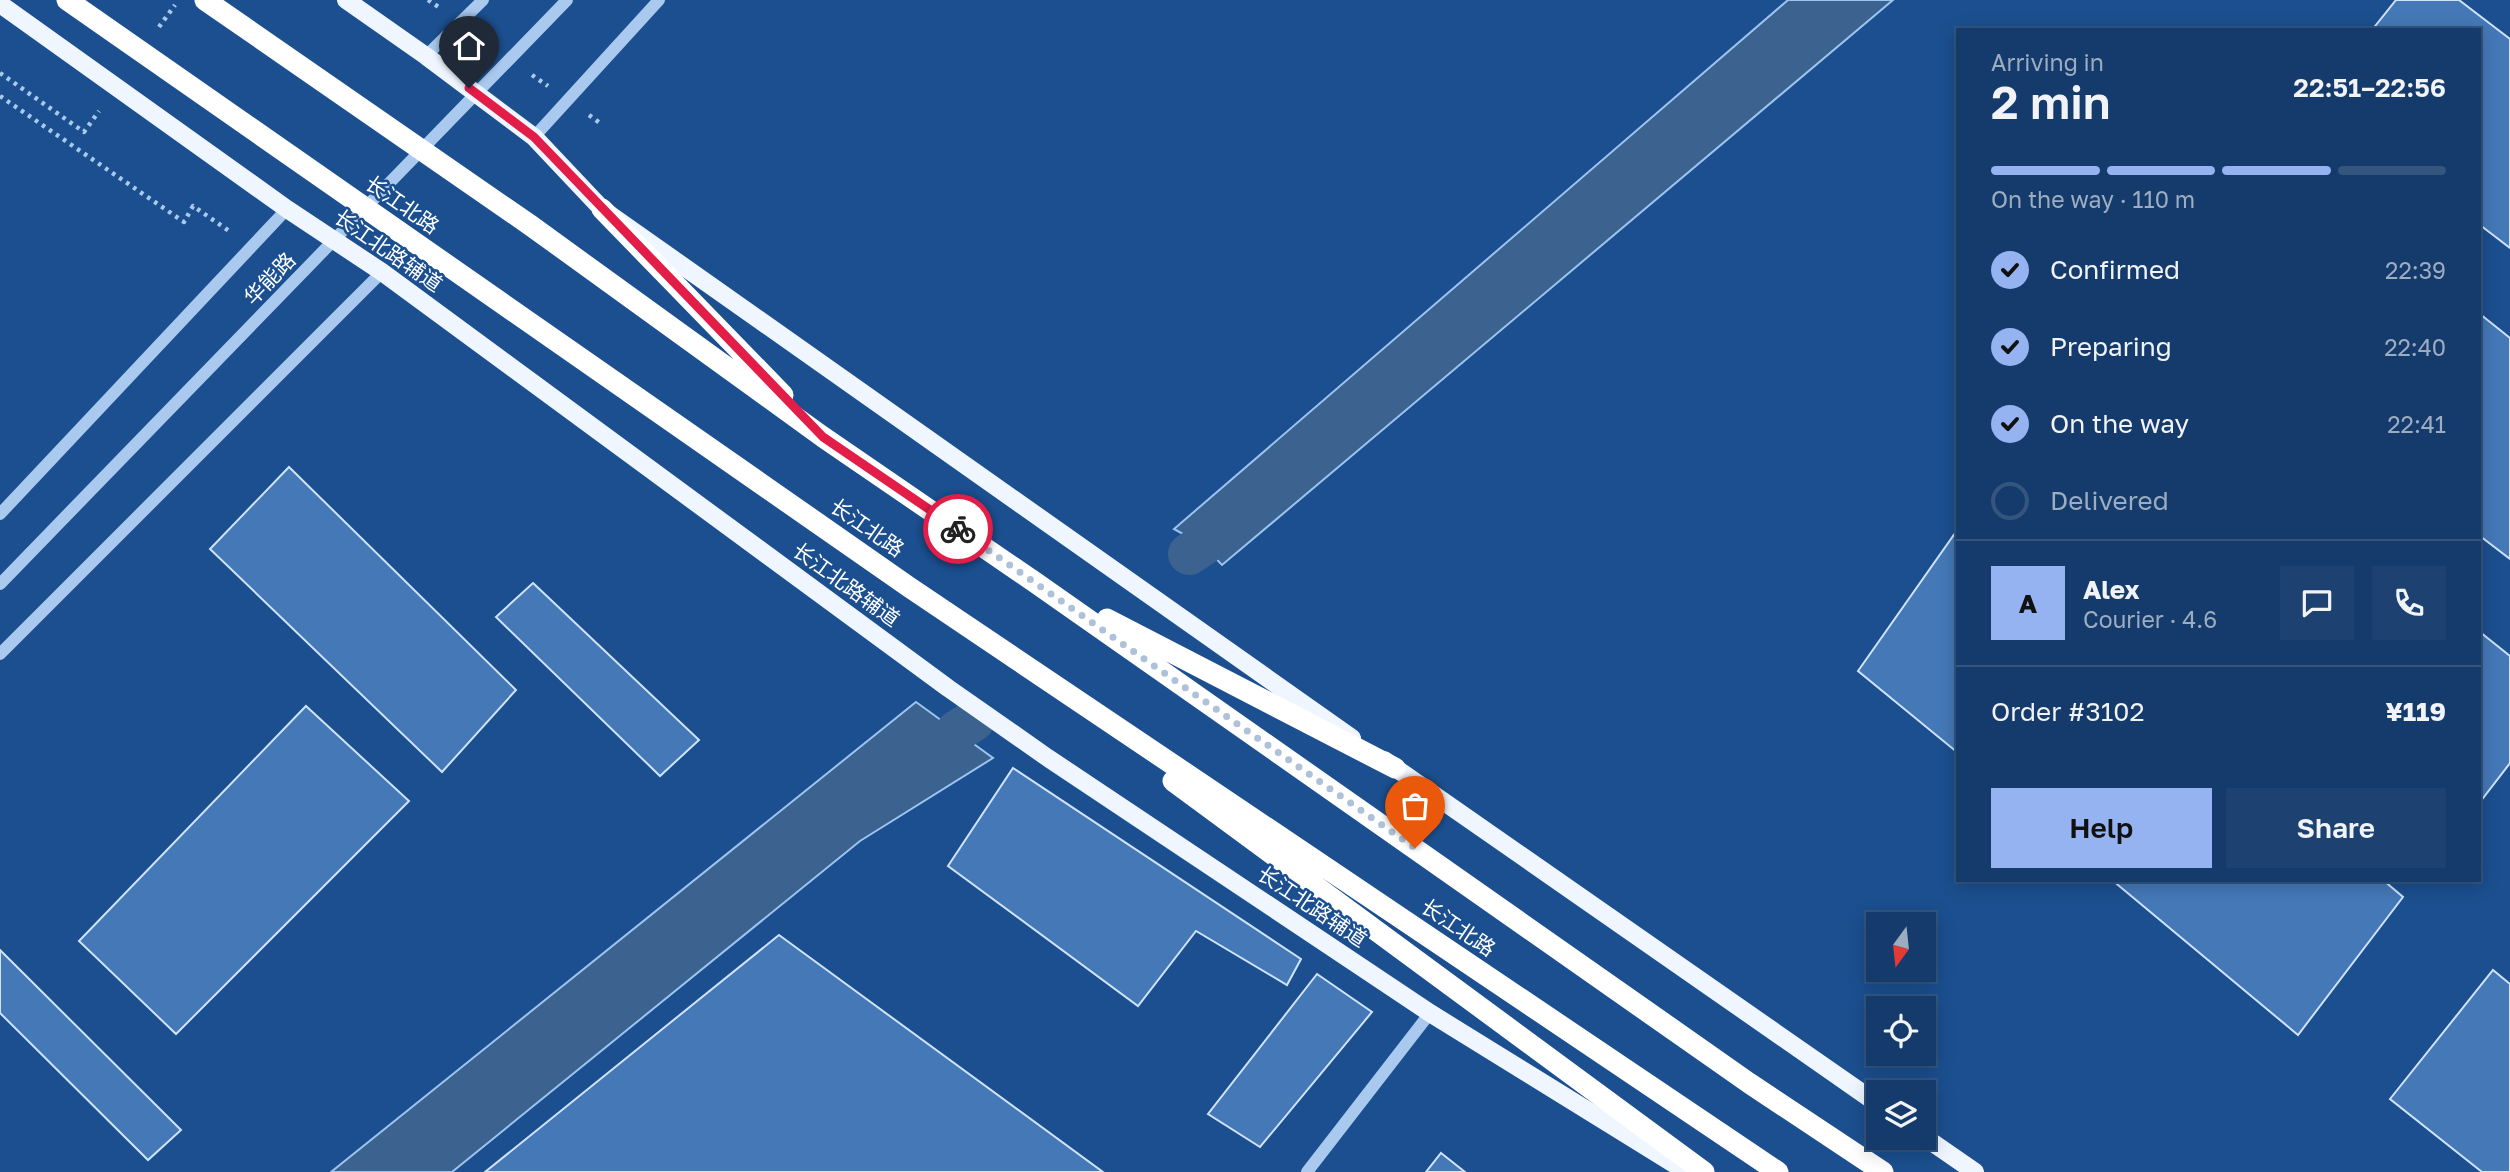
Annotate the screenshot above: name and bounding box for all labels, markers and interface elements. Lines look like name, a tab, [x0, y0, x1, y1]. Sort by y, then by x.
pin	[439, 16, 499, 88]
icon: home	[450, 27, 488, 65]
text: Arriving in	[1991, 48, 2104, 76]
text: 22:51–22:56	[2293, 72, 2446, 103]
text: 2 min	[1991, 74, 2111, 129]
street label: 长江北路	[361, 169, 444, 239]
text: On the way · 110 m	[1991, 185, 2195, 213]
street label: 长江北路辅道	[330, 203, 448, 297]
street label: 华能路	[238, 247, 301, 310]
icon: check	[1991, 251, 2029, 289]
text: Confirmed	[2050, 254, 2180, 285]
text: 22:39	[2385, 256, 2446, 284]
icon: check	[1991, 328, 2029, 366]
text: Preparing	[2050, 331, 2172, 362]
text: 22:40	[2384, 333, 2446, 361]
icon: check	[1991, 405, 2029, 443]
text: On the way	[2050, 408, 2189, 439]
text: 22:41	[2387, 410, 2446, 438]
text: Delivered	[2050, 485, 2169, 516]
street label: 长江北路	[826, 492, 909, 562]
courier	[923, 494, 993, 564]
icon: bike	[939, 510, 977, 548]
street label: 长江北路辅道	[788, 537, 905, 632]
button: chat	[2280, 566, 2354, 640]
button: phone	[2372, 566, 2446, 640]
text: Alex	[2083, 574, 2140, 605]
text: A	[2019, 588, 2037, 619]
text: Courier · 4.6	[2083, 605, 2217, 633]
text: Order #3102	[1991, 696, 2145, 727]
text: ¥119	[2386, 696, 2446, 727]
pin	[1385, 776, 1445, 848]
icon: bag	[1396, 787, 1434, 825]
button: Help	[1991, 788, 2212, 868]
button: Share	[2226, 788, 2446, 868]
street label: 长江北路辅道	[1253, 860, 1372, 952]
street label: 长江北路	[1416, 893, 1501, 961]
north arrow	[1866, 912, 1936, 982]
map controls	[1866, 912, 1936, 1150]
button: locate	[1866, 996, 1936, 1066]
button: layers	[1866, 1080, 1936, 1150]

